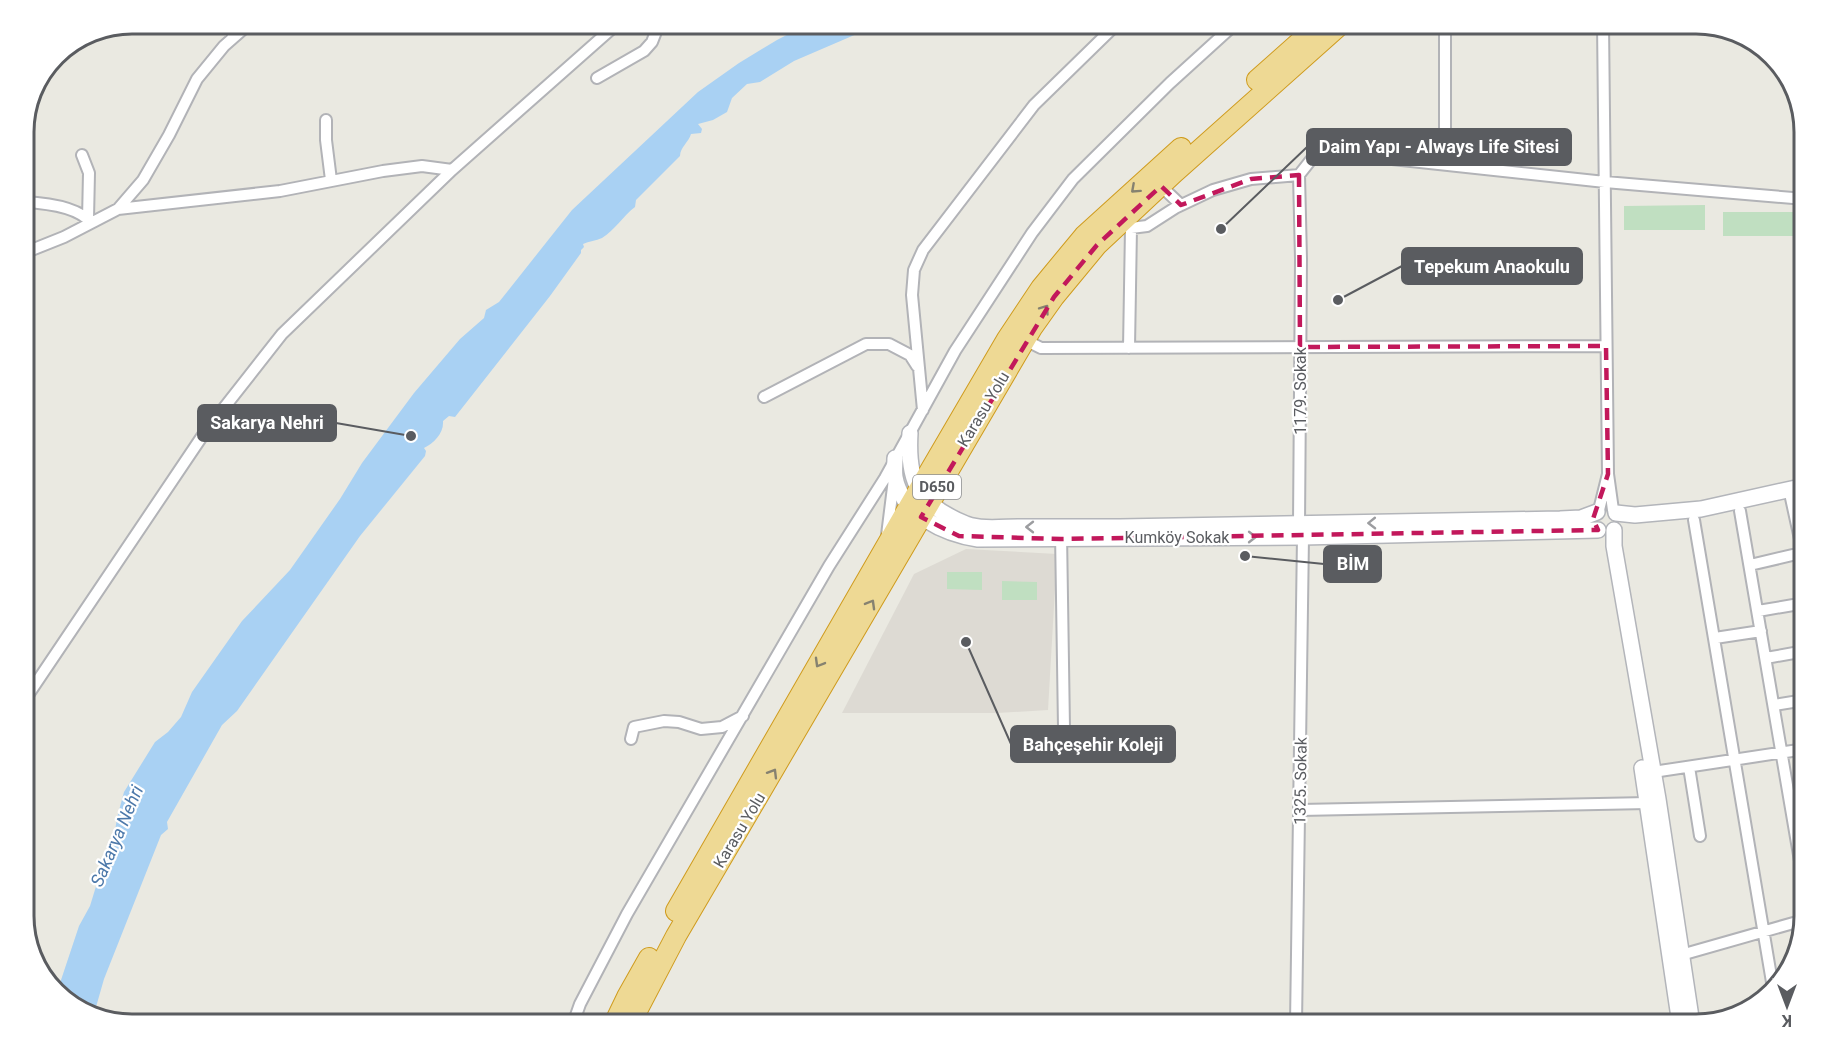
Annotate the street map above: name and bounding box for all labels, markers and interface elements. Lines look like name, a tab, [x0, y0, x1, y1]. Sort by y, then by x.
callout: Daim Yapı - Always Life Sitesi	[1307, 129, 1571, 165]
text: Daim Yapı - Always Life Sitesi	[1319, 136, 1559, 157]
one-way arrow	[1132, 182, 1142, 193]
callout: Tepekum Anaokulu	[1402, 248, 1582, 284]
text: Tepekum Anaokulu	[1414, 256, 1570, 277]
one-way arrow	[1037, 305, 1048, 316]
street label: 1179. Sokak	[1291, 346, 1310, 435]
street label: Karasu Yolu	[954, 368, 1013, 450]
callout: Sakarya Nehri	[198, 405, 336, 441]
text: Sakarya Nehri	[210, 412, 324, 433]
road number: D650	[913, 475, 961, 499]
one-way arrow	[1367, 517, 1376, 530]
one-way arrow	[1025, 521, 1034, 533]
street label: Kumköy Sokak	[1125, 528, 1230, 547]
one-way arrow	[1247, 531, 1256, 543]
callout: BİM	[1324, 546, 1381, 582]
text: BİM	[1337, 553, 1369, 574]
one-way arrow	[864, 600, 875, 610]
one-way arrow	[814, 657, 826, 667]
callout: Bahçeşehir Koleji	[1011, 726, 1175, 762]
text: Bahçeşehir Koleji	[1023, 734, 1163, 755]
street label: 1325. Sokak	[1290, 736, 1311, 825]
one-way arrow	[766, 769, 777, 779]
water label: Sakarya Nehri	[86, 781, 148, 890]
street label: Karasu Yolu	[710, 789, 769, 871]
north arrow	[1757, 976, 1817, 1036]
text: K	[1781, 1011, 1792, 1030]

